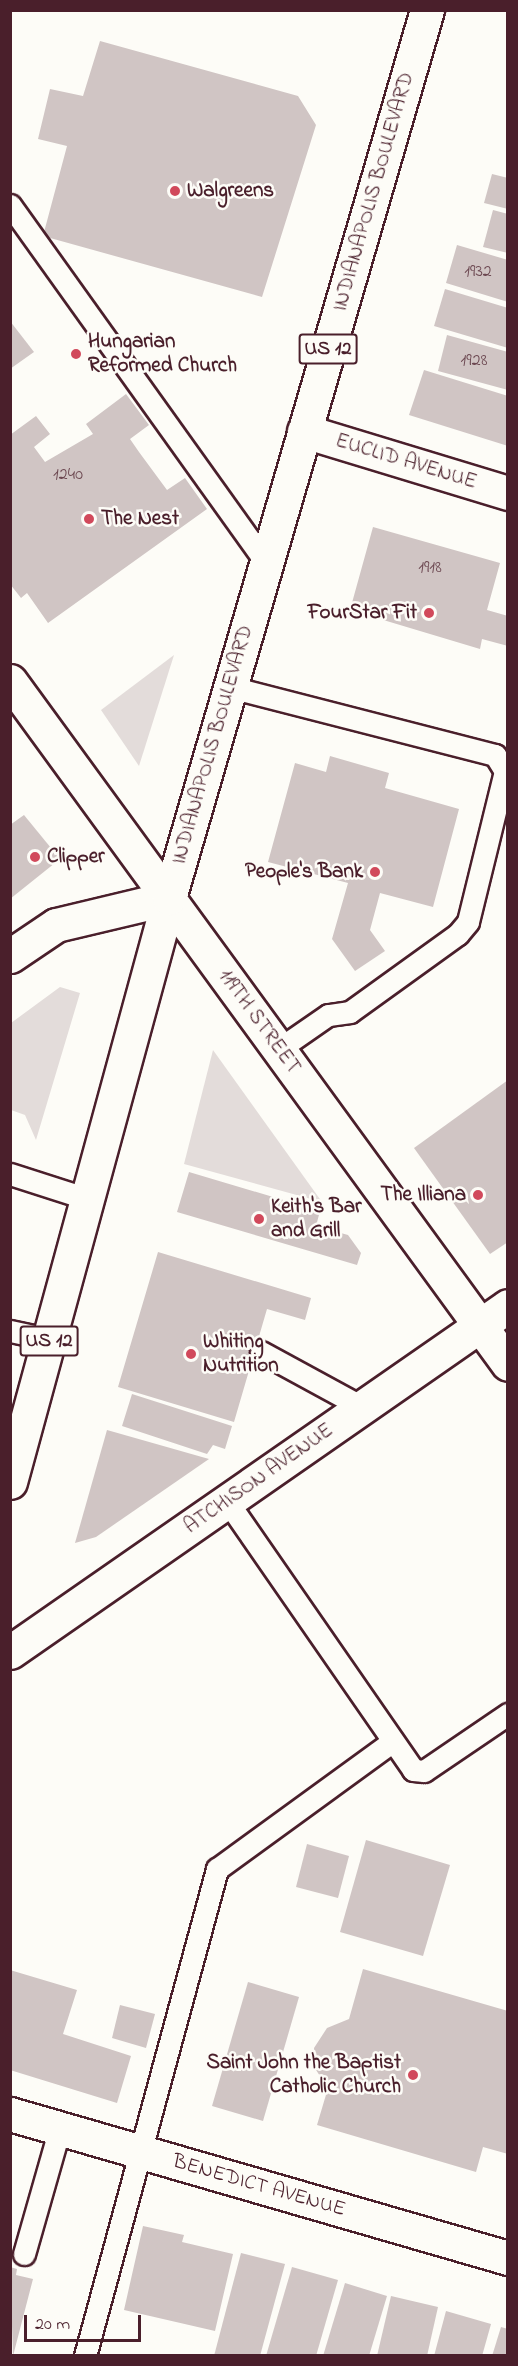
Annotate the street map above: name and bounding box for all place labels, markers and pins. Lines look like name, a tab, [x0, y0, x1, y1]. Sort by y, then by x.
place label: Walgreens	[187, 178, 274, 204]
marker: Walgreens	[168, 184, 182, 198]
place label: Hungarian Reformed Church	[88, 329, 237, 379]
marker: Hungarian Reformed Church	[69, 347, 83, 361]
place label: The Nest	[101, 506, 179, 532]
marker: The Nest	[82, 512, 96, 526]
place label: FourStar Fit	[308, 600, 417, 626]
marker: FourStar Fit	[422, 606, 436, 620]
place label: Clipper	[47, 844, 105, 870]
marker: Clipper	[28, 850, 42, 864]
place label: People's Bank	[245, 859, 363, 885]
marker: People's Bank	[368, 865, 382, 879]
place label: The Illiana	[381, 1182, 466, 1208]
marker: The Illiana	[471, 1188, 485, 1202]
place label: Keith's Bar and Grill	[271, 1194, 362, 1244]
marker: Keith's Bar and Grill	[252, 1212, 266, 1226]
place label: Whiting Nutrition	[203, 1329, 279, 1379]
marker: Whiting Nutrition	[184, 1347, 198, 1361]
place label: Saint John the Baptist Catholic Church	[206, 2050, 401, 2100]
marker: Saint John the Baptist Catholic Church	[406, 2068, 420, 2082]

